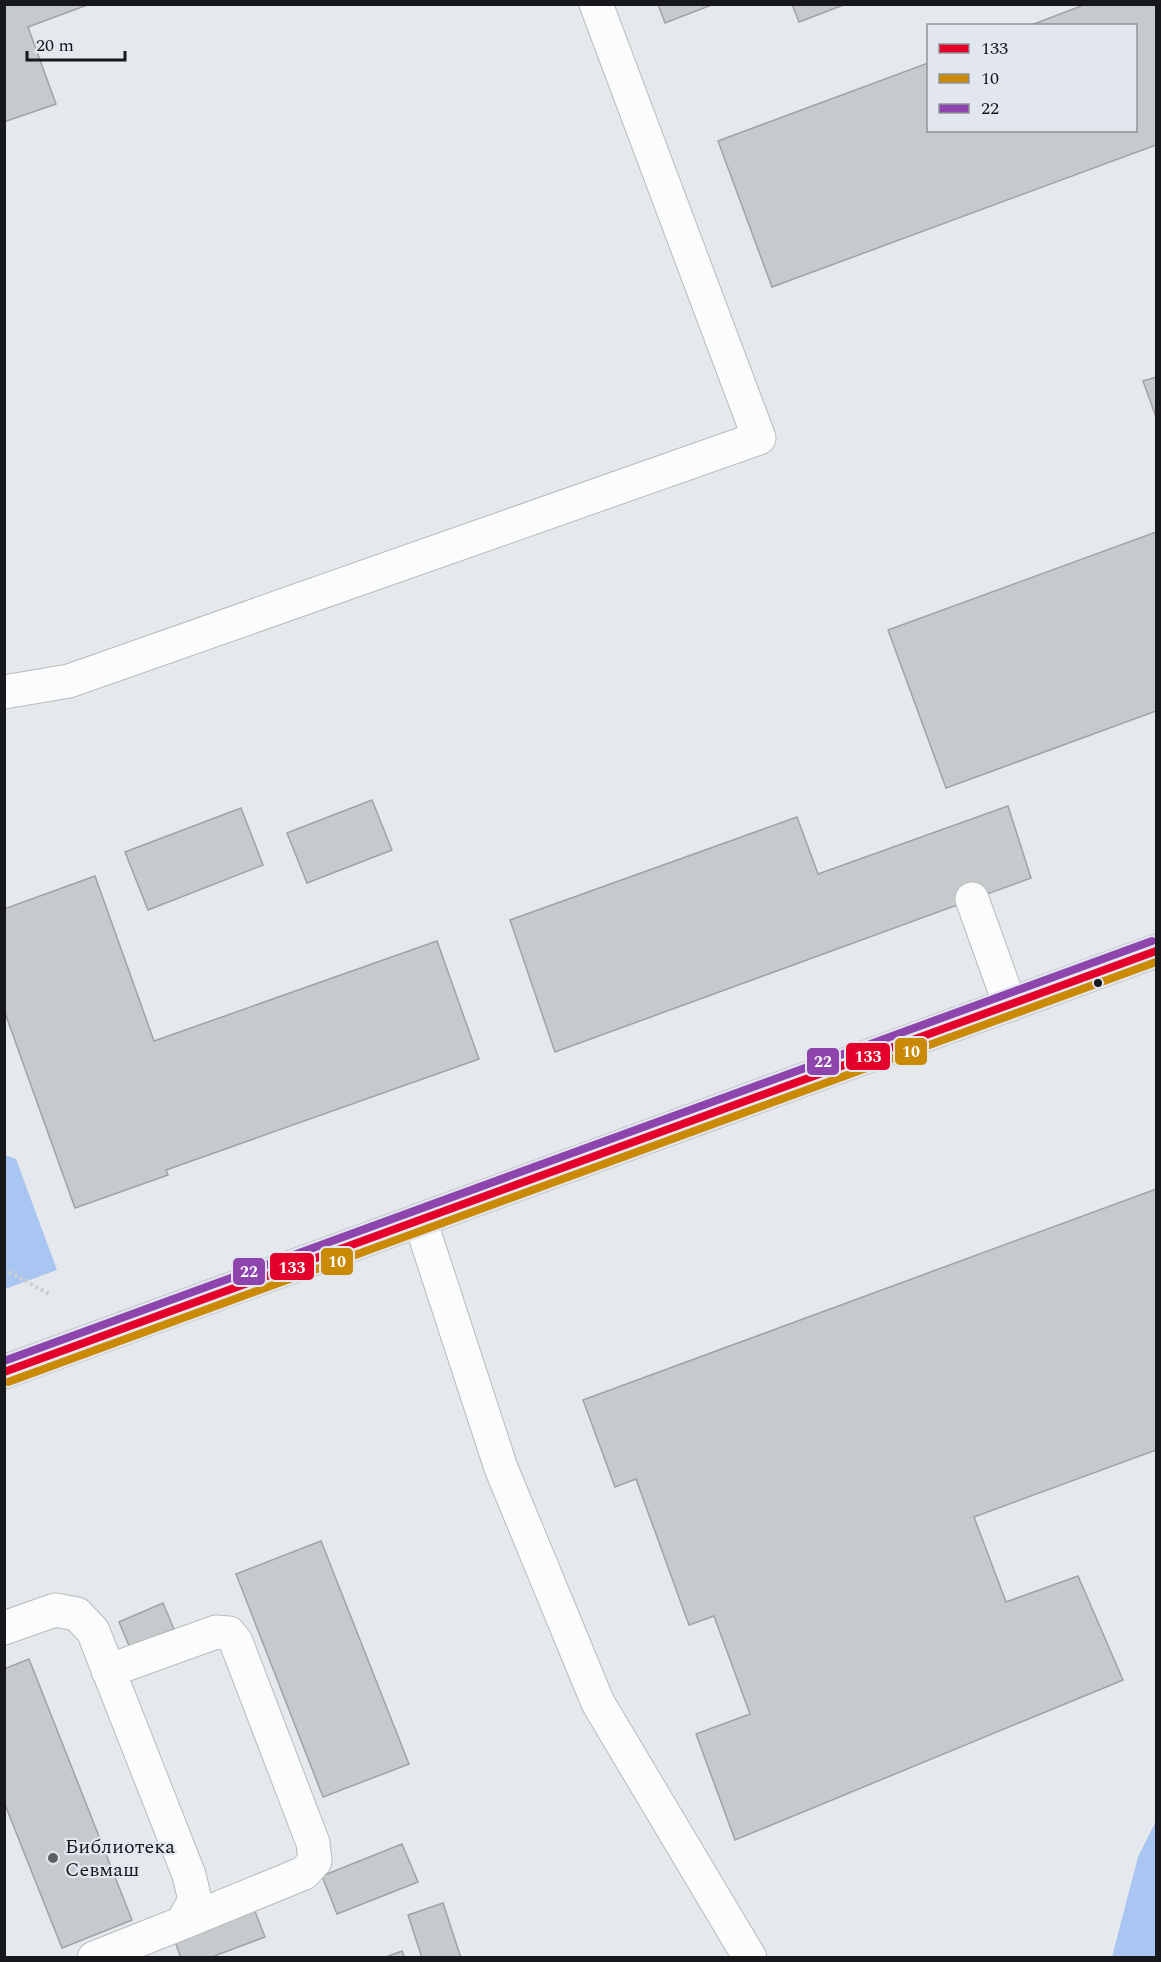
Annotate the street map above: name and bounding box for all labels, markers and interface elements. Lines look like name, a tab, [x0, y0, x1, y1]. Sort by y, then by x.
scale bar	[27, 24, 124, 62]
legend	[927, 24, 1137, 132]
text: 20 m	[36, 32, 74, 59]
text: 133	[981, 35, 1008, 62]
text: 10	[981, 65, 999, 92]
text: 22	[981, 95, 999, 122]
unlabelled marker	[1092, 977, 1104, 989]
line badge: 10	[894, 1037, 928, 1066]
text: 10	[902, 1040, 920, 1064]
line badge: 133	[845, 1042, 891, 1071]
text: 133	[855, 1045, 881, 1069]
line badge: 22	[806, 1047, 840, 1076]
text: 22	[814, 1050, 832, 1074]
line badge: 10	[320, 1247, 354, 1276]
text: 10	[328, 1250, 346, 1274]
line badge: 133	[269, 1252, 315, 1281]
text: 133	[279, 1256, 305, 1280]
line badge: 22	[232, 1257, 266, 1286]
text: 22	[240, 1260, 258, 1284]
place label: Библиотека Севмаш	[65, 1832, 175, 1885]
marker: Библиотека Севмаш	[46, 1851, 60, 1865]

